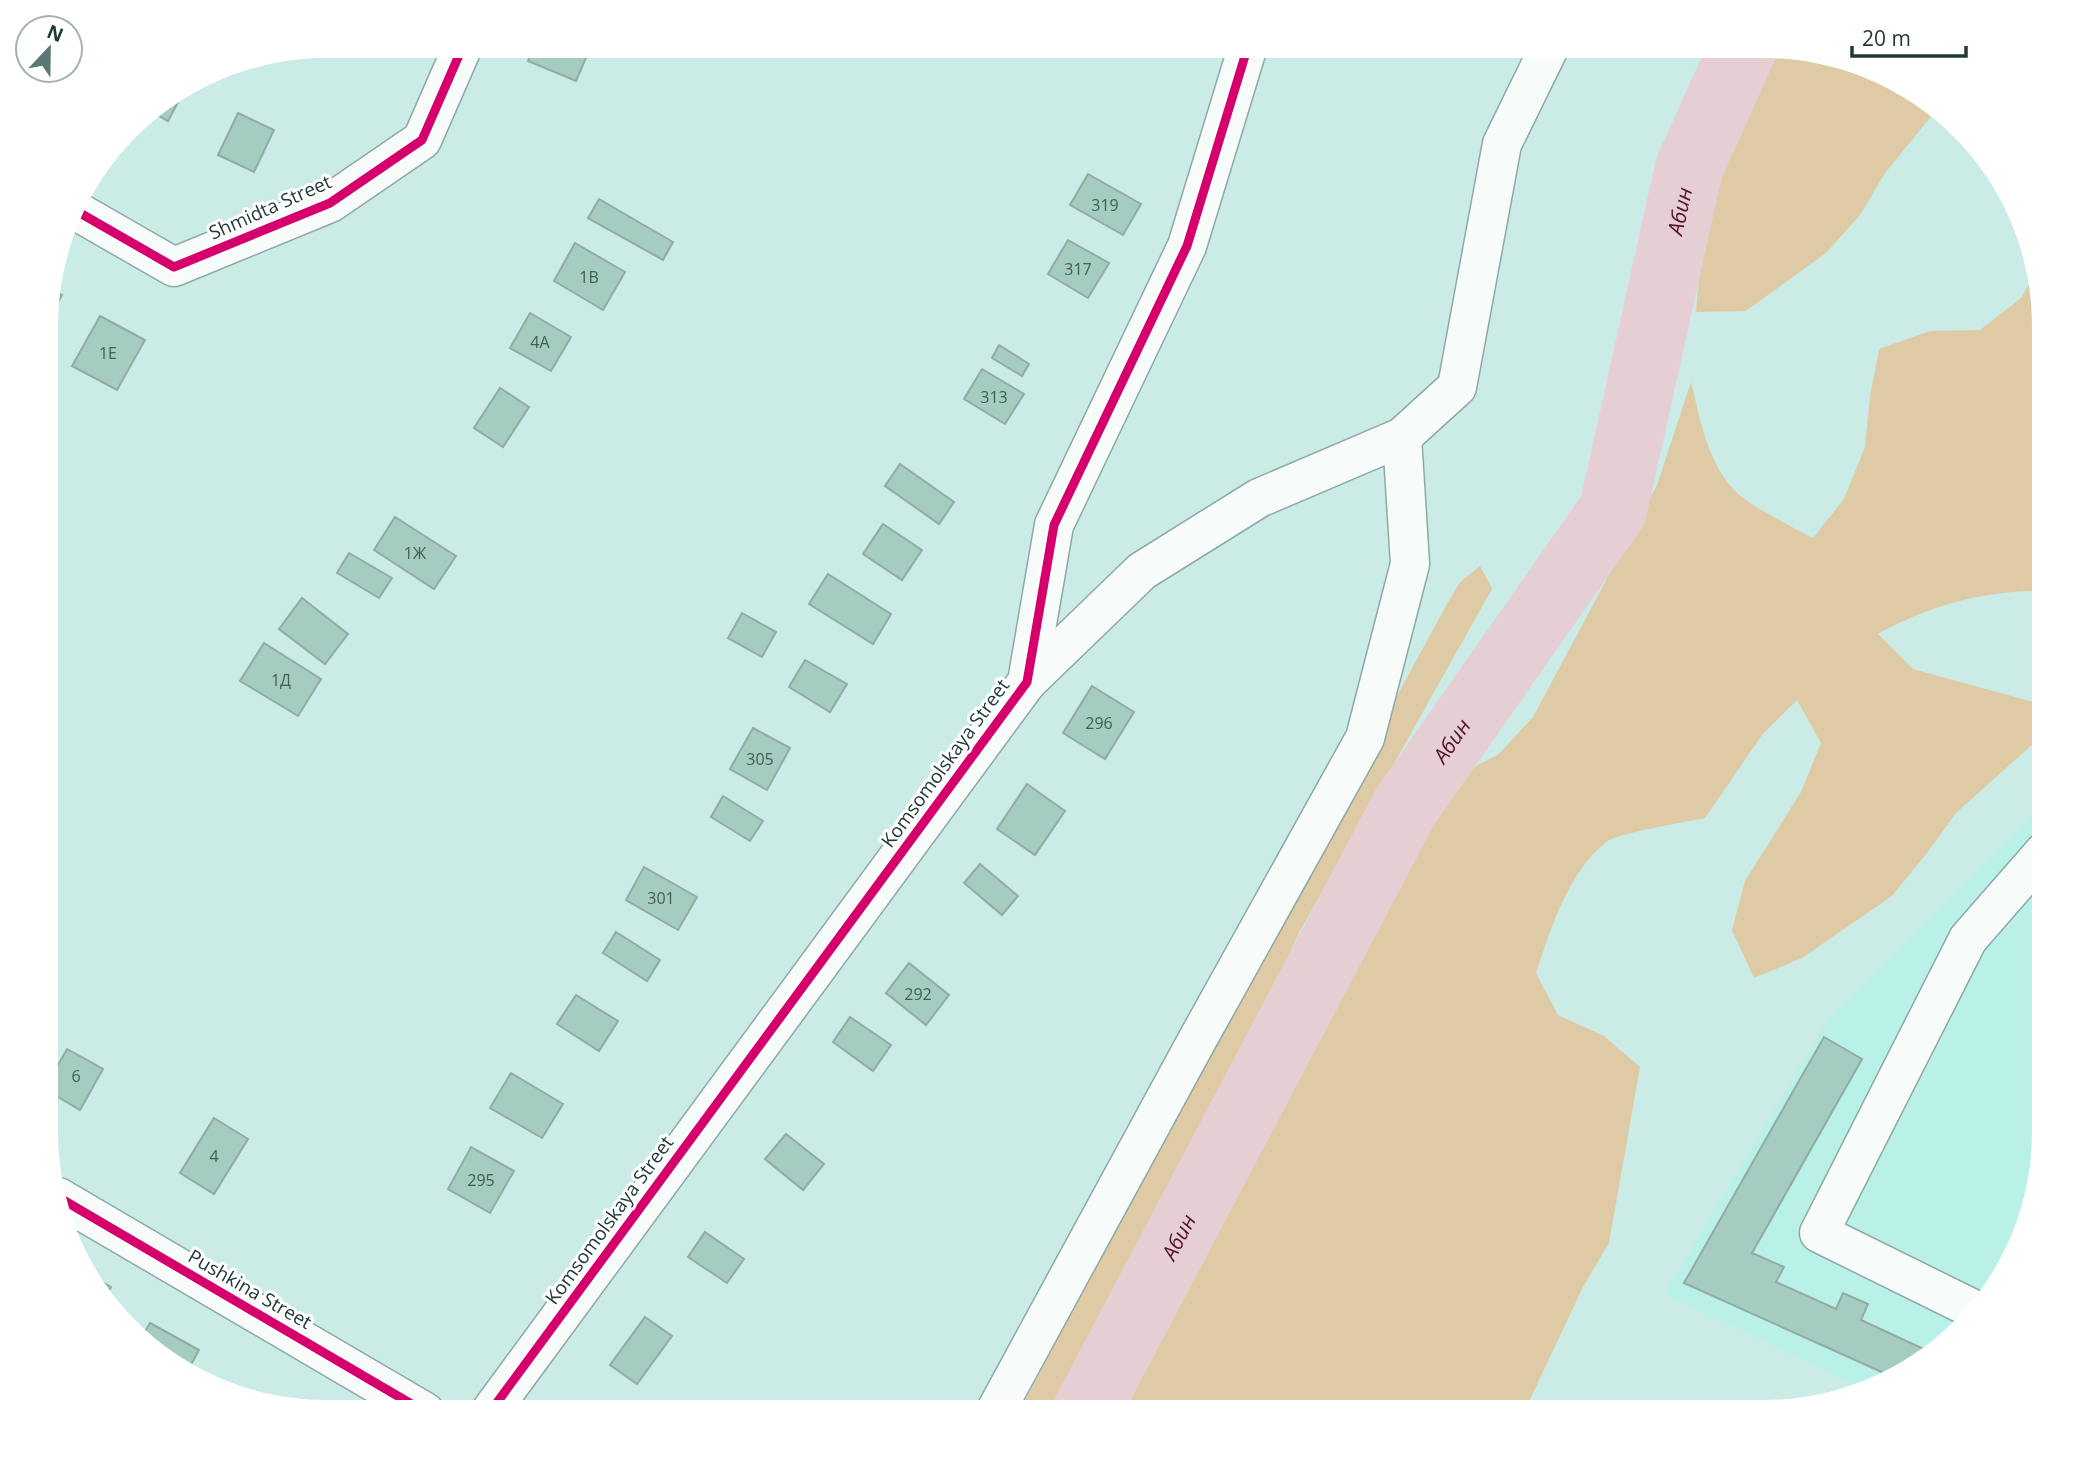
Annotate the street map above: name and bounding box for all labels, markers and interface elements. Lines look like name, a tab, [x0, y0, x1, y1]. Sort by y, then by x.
north arrow	[14, 14, 84, 84]
scale bar	[1852, 14, 1966, 58]
text: N	[43, 18, 67, 48]
text: 20 m	[1862, 24, 1911, 52]
street label: Shmidta Street	[205, 168, 336, 246]
water label: Абин	[1660, 184, 1698, 239]
house number: 319	[1091, 194, 1119, 216]
house number: 317	[1064, 258, 1092, 280]
house number: 1В	[579, 266, 599, 288]
house number: 4А	[530, 331, 551, 353]
house number: 1Е	[99, 342, 117, 364]
house number: 313	[980, 386, 1008, 408]
house number: 1Ж	[404, 542, 427, 564]
house number: 1Д	[271, 669, 291, 691]
street label: Komsomolskaya Street	[875, 673, 1015, 853]
house number: 296	[1085, 712, 1113, 734]
water label: Абин	[1425, 713, 1477, 770]
house number: 305	[746, 748, 774, 770]
house number: 301	[647, 887, 675, 909]
house number: 292	[904, 983, 932, 1005]
house number: 6	[71, 1065, 81, 1087]
street label: Komsomolskaya Street	[539, 1130, 679, 1310]
house number: 4	[209, 1145, 219, 1167]
house number: 295	[467, 1169, 495, 1191]
water label: Абин	[1154, 1209, 1202, 1266]
street label: Pushkina Street	[183, 1243, 317, 1335]

